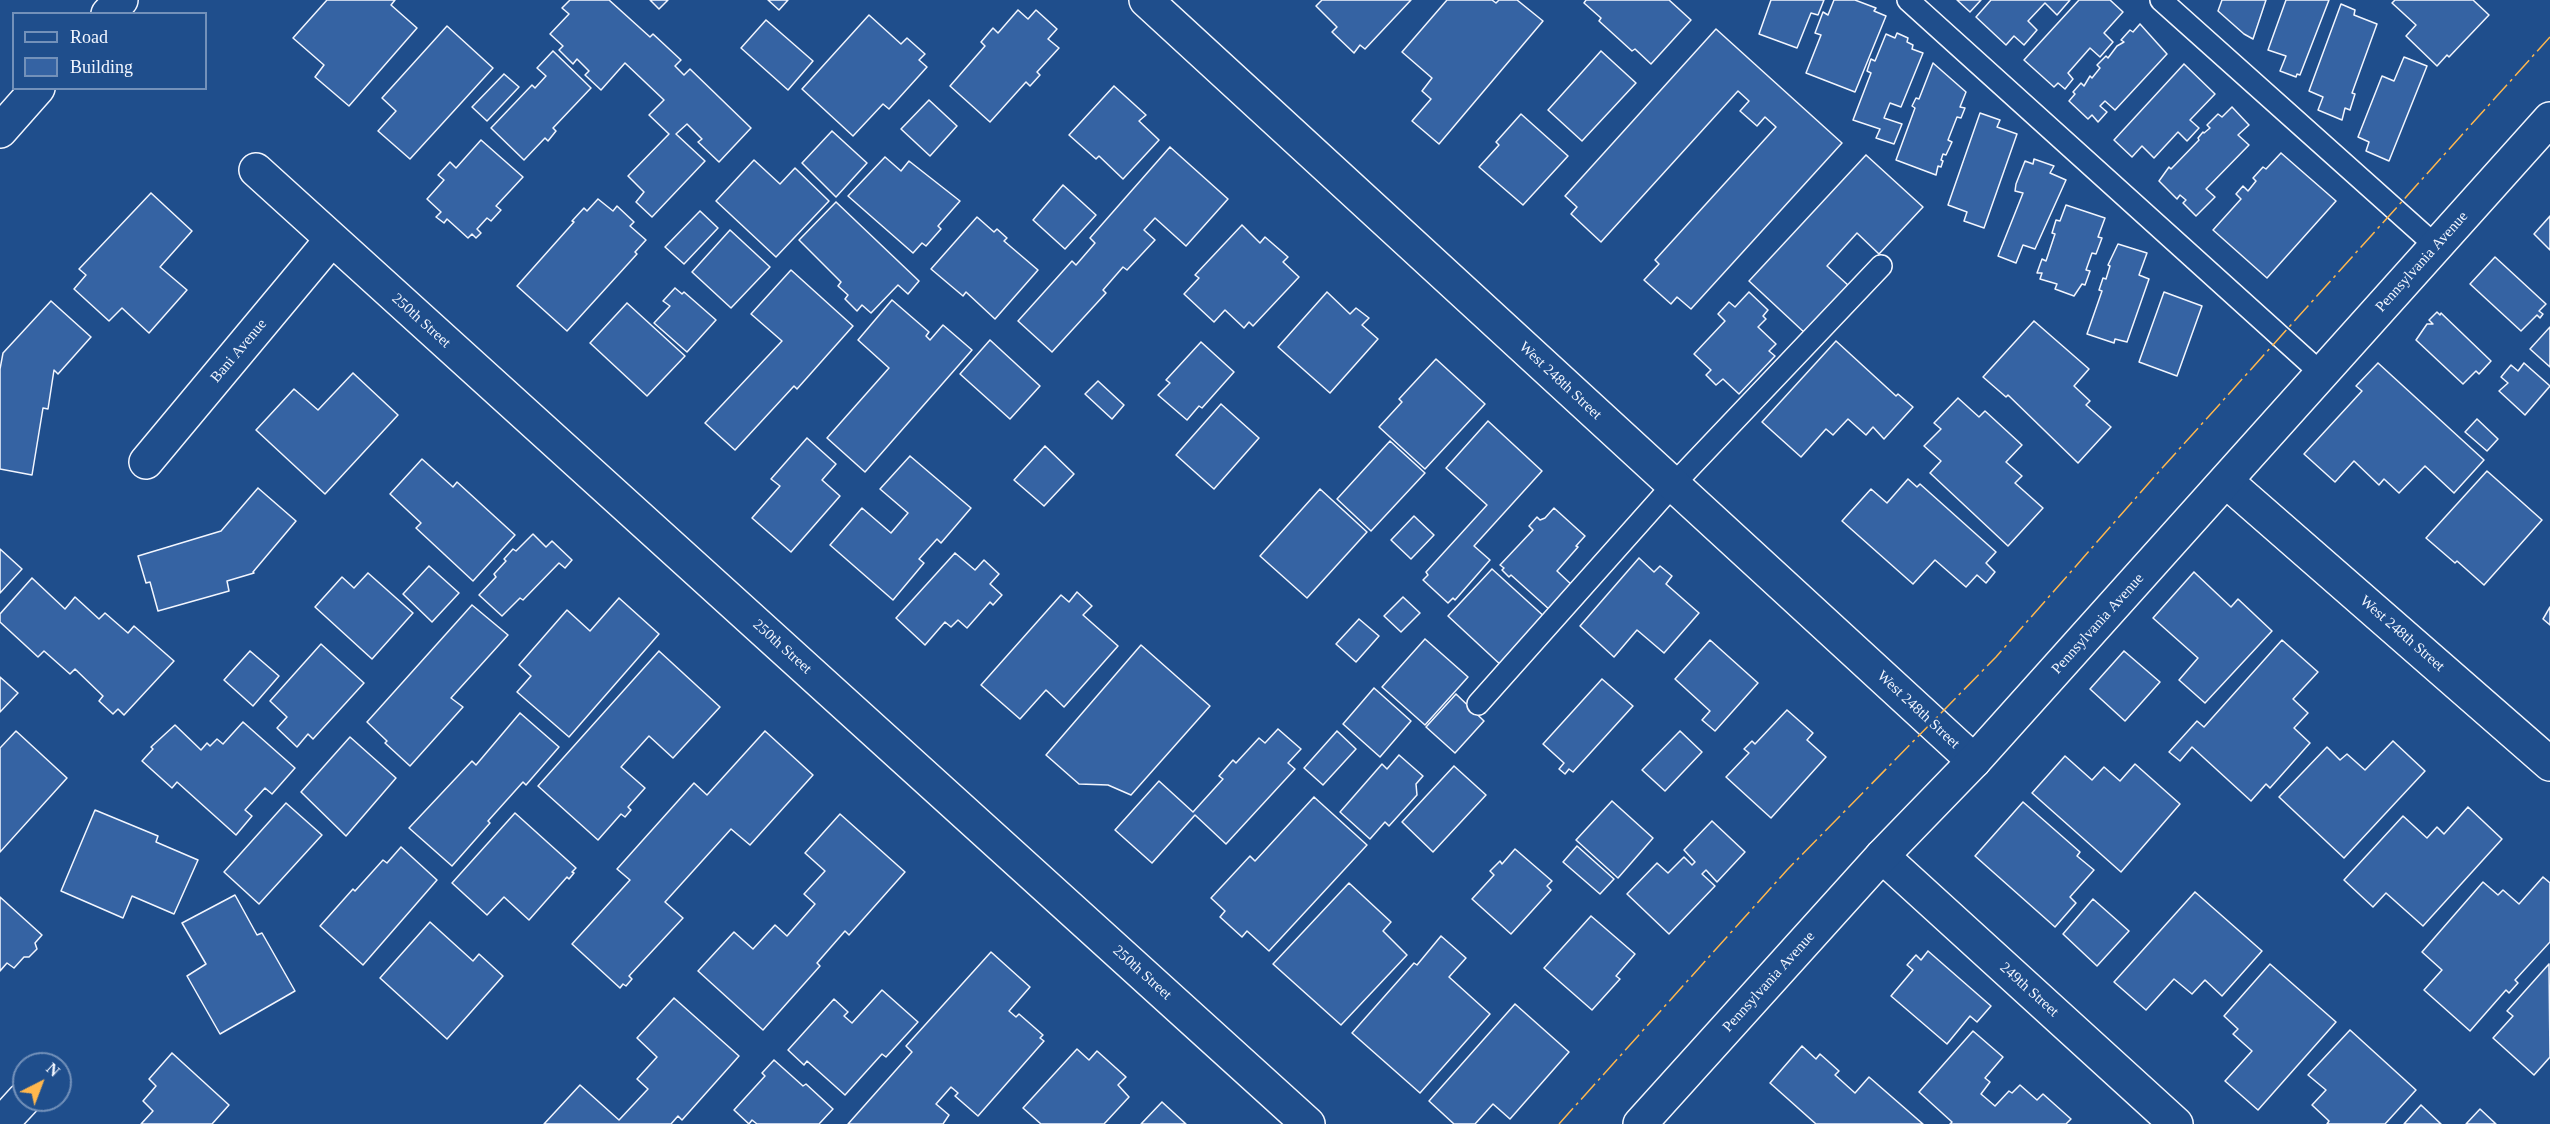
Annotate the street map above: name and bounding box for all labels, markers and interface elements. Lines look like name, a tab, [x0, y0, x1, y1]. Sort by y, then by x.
legend	[12, 12, 207, 90]
text: Road	[70, 27, 108, 47]
text: Building	[70, 57, 133, 77]
street label: Pennsylvania Avenue	[2372, 208, 2472, 316]
street label: 250th Street	[388, 290, 454, 352]
street label: Bani Avenue	[207, 315, 271, 387]
street label: West 248th Street	[1515, 338, 1605, 424]
street label: Pennsylvania Avenue	[2048, 570, 2148, 678]
street label: West 248th Street	[2356, 592, 2448, 676]
street label: 250th Street	[749, 616, 815, 678]
street label: West 248th Street	[1873, 667, 1963, 753]
street label: Pennsylvania Avenue	[1719, 928, 1819, 1036]
street label: 250th Street	[1109, 942, 1175, 1004]
street label: 249th Street	[1996, 959, 2062, 1021]
north arrow	[12, 1052, 72, 1112]
text: N	[43, 1060, 63, 1080]

